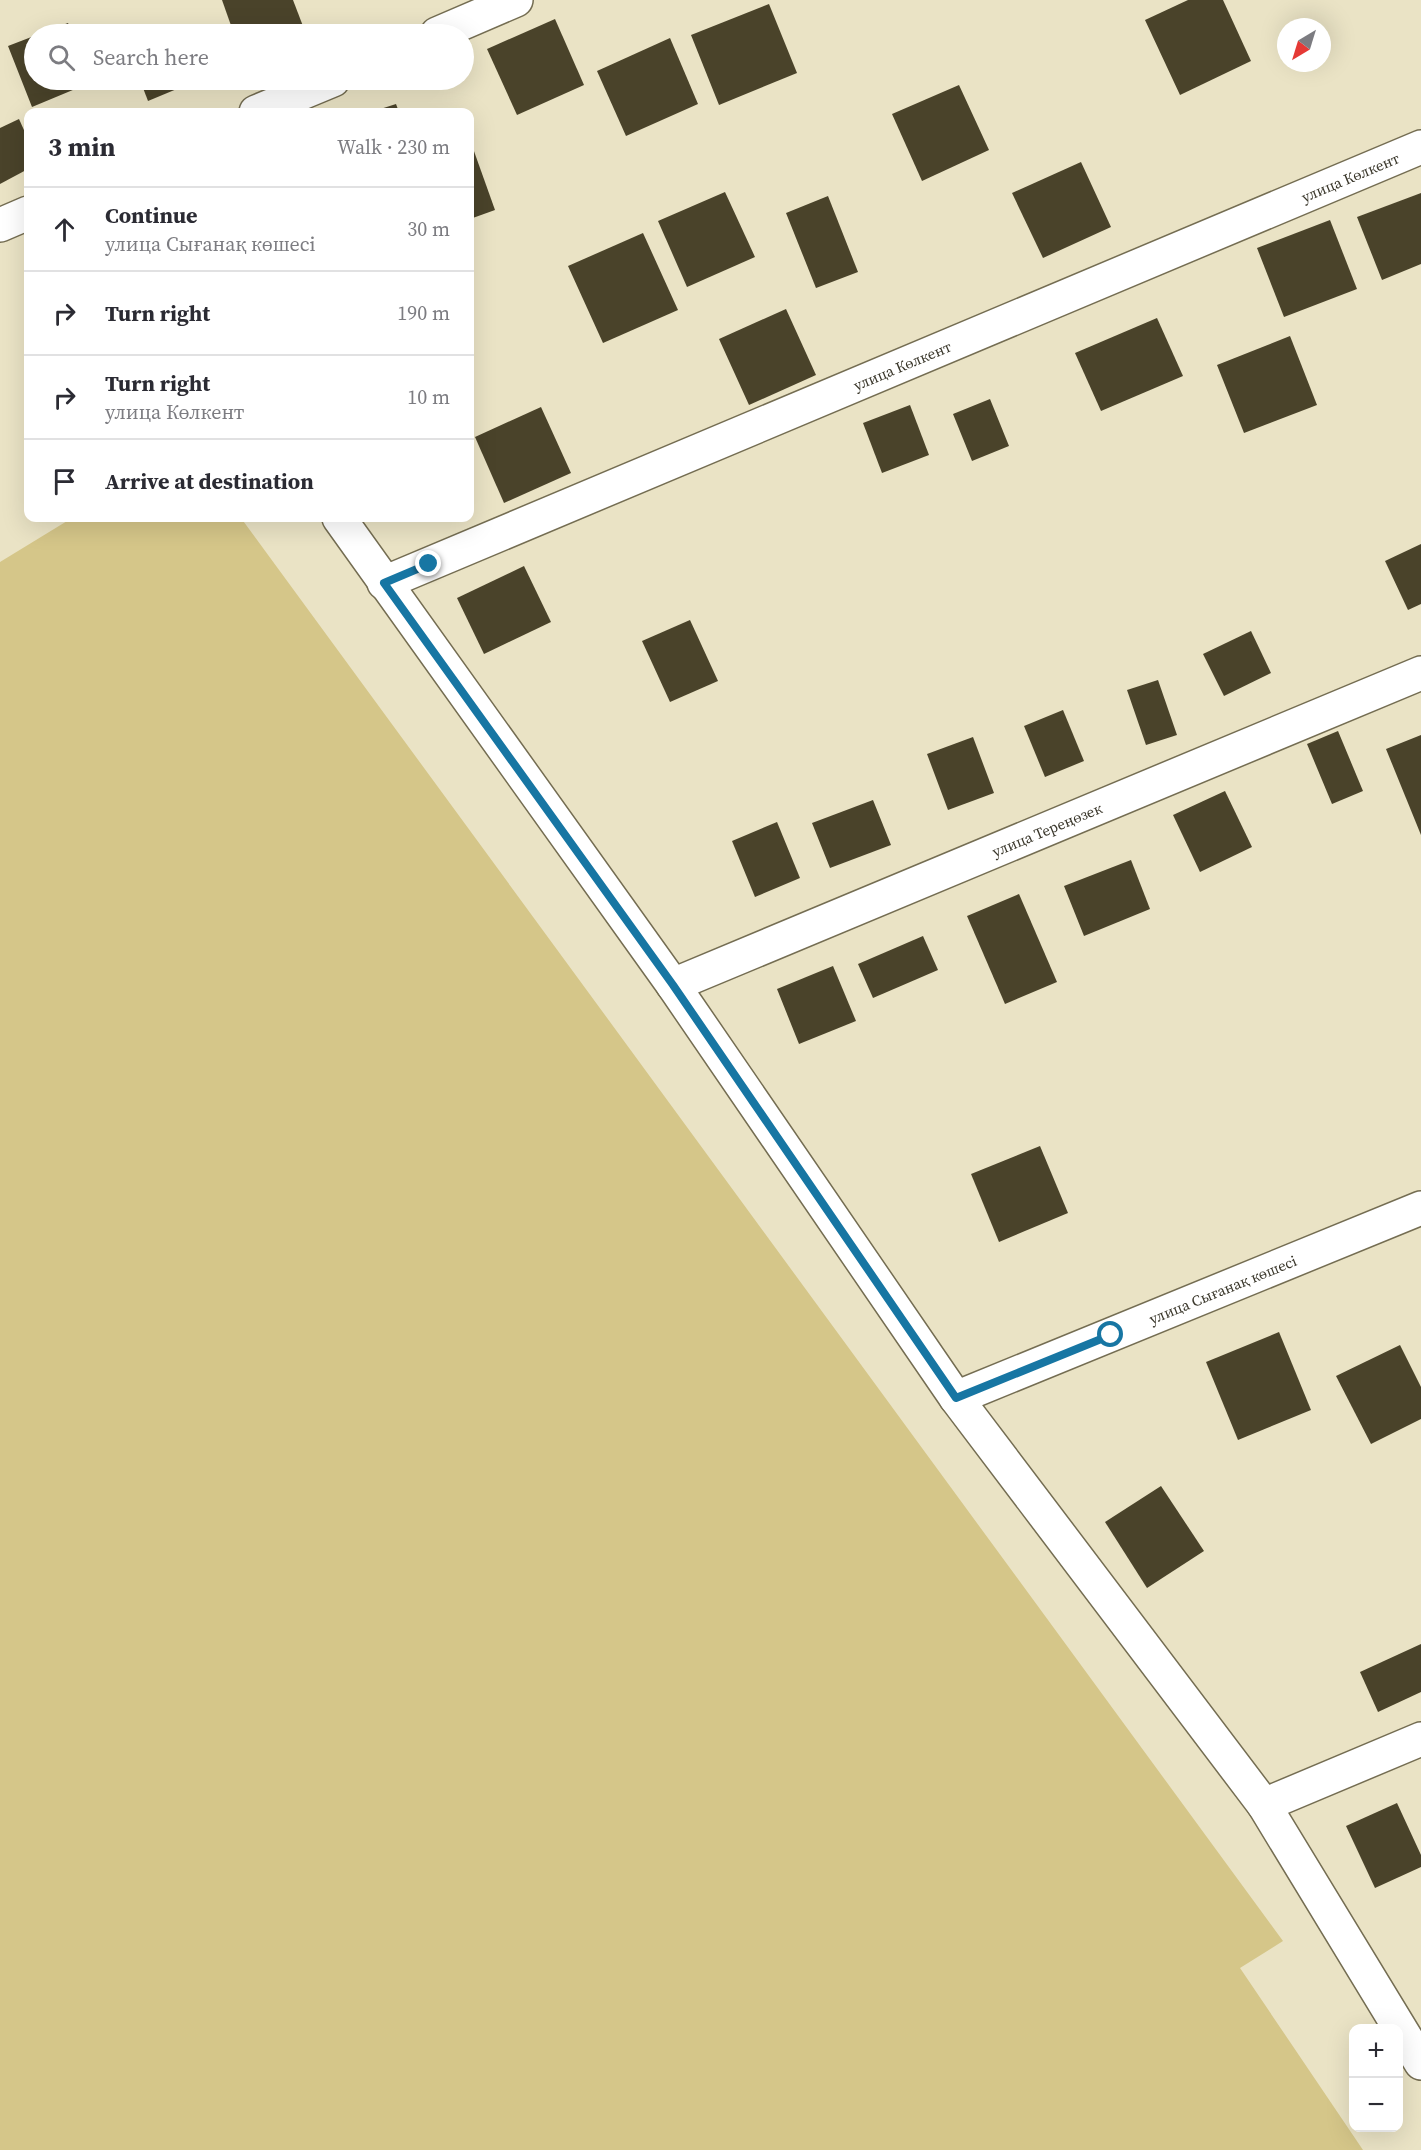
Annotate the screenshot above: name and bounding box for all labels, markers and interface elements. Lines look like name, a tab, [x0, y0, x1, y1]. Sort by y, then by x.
north arrow	[1277, 18, 1331, 72]
search box	[24, 24, 474, 90]
icon: search	[45, 41, 78, 74]
text: Search here	[93, 42, 209, 72]
text: 3 min	[48, 129, 115, 165]
text: Walk · 230 m	[337, 133, 450, 161]
street label: улица Көлкент	[1298, 147, 1402, 207]
text: Continue	[105, 200, 198, 230]
icon: ahead	[48, 213, 81, 246]
text: 30 m	[407, 215, 450, 243]
text: улица Сығанақ көшесі	[105, 230, 316, 258]
icon: right	[48, 297, 81, 330]
text: Turn right	[105, 298, 210, 328]
text: 190 m	[397, 299, 450, 327]
street label: улица Көлкент	[850, 335, 954, 395]
text: Turn right	[105, 368, 210, 398]
icon: right	[48, 381, 81, 414]
text: 10 m	[407, 383, 450, 411]
text: улица Көлкент	[105, 398, 244, 426]
icon: arrive	[48, 465, 81, 498]
text: Arrive at destination	[105, 466, 314, 496]
route end	[415, 550, 441, 576]
street label: улица Тереңөзек	[988, 796, 1106, 861]
street label: улица Сығанақ көшесі	[1145, 1249, 1300, 1329]
route start	[1097, 1321, 1123, 1347]
map controls	[1349, 2024, 1403, 2132]
button: +	[1349, 2024, 1403, 2078]
button: −	[1349, 2078, 1403, 2132]

